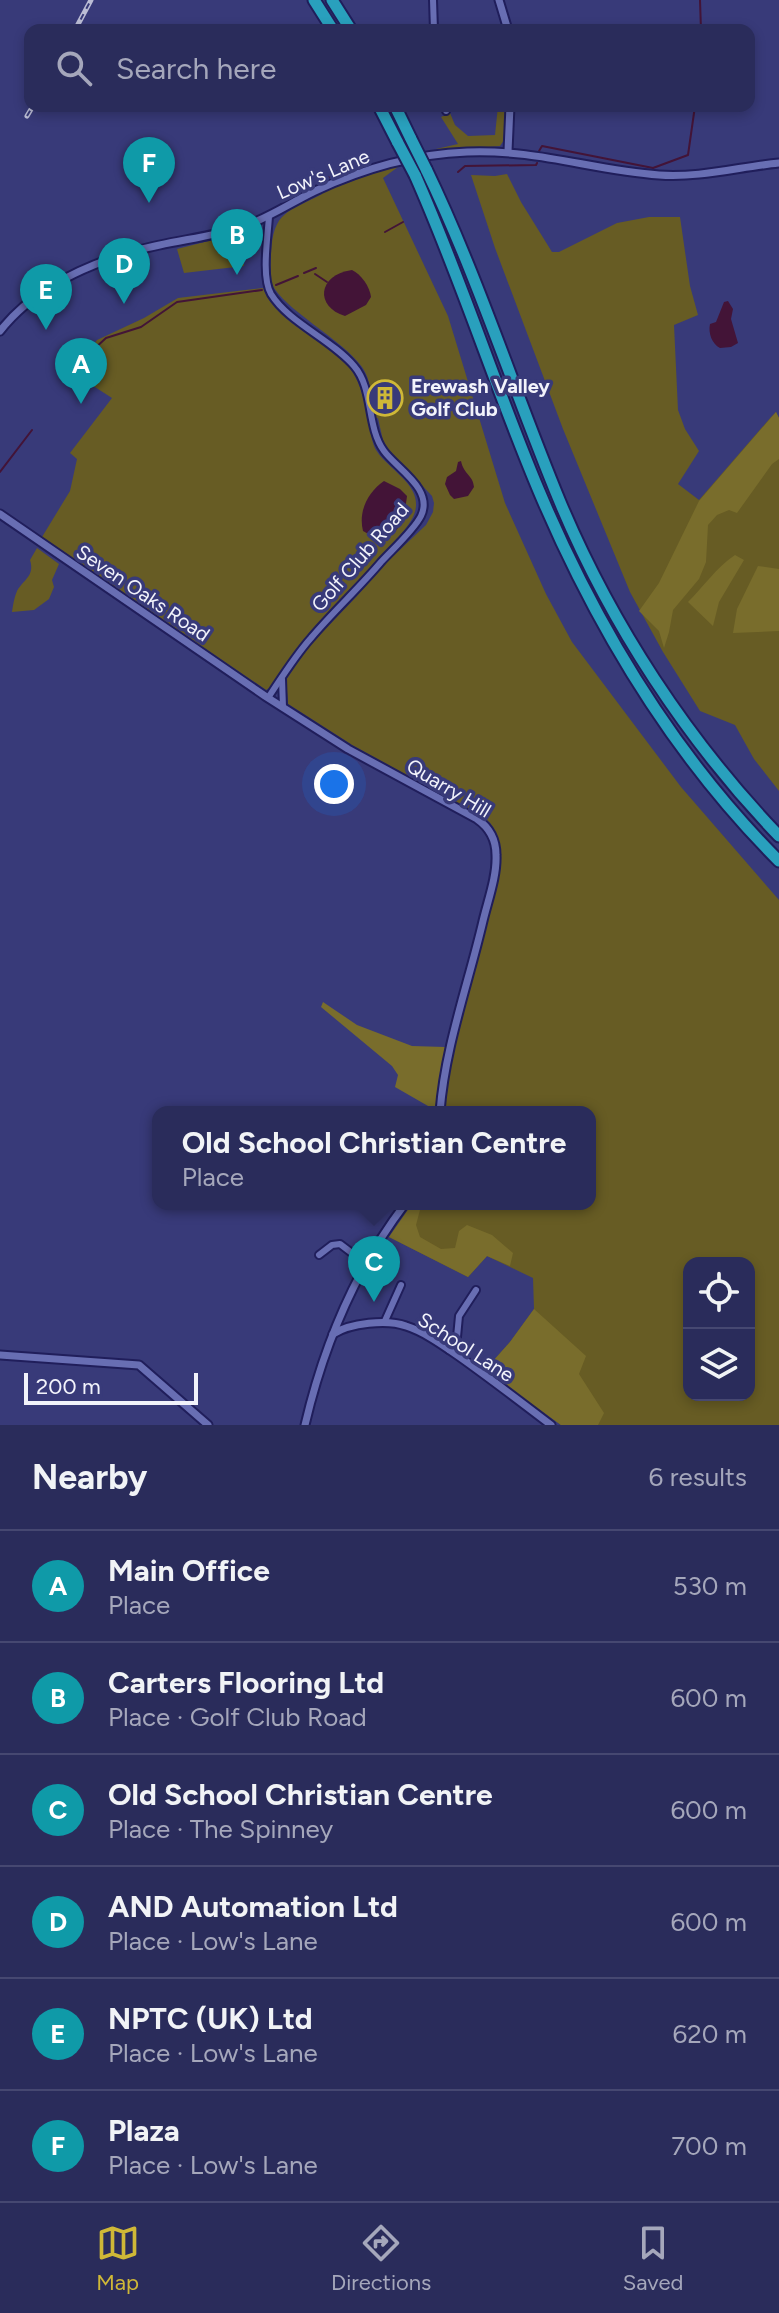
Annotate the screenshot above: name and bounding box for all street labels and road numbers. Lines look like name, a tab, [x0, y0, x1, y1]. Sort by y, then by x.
street label: Low's Lane	[273, 144, 373, 204]
street label: Golf Club Road	[306, 498, 414, 616]
street label: Seven Oaks Road	[72, 539, 214, 647]
street label: Quarry Hill	[402, 753, 496, 823]
street label: School Lane	[414, 1307, 519, 1387]

